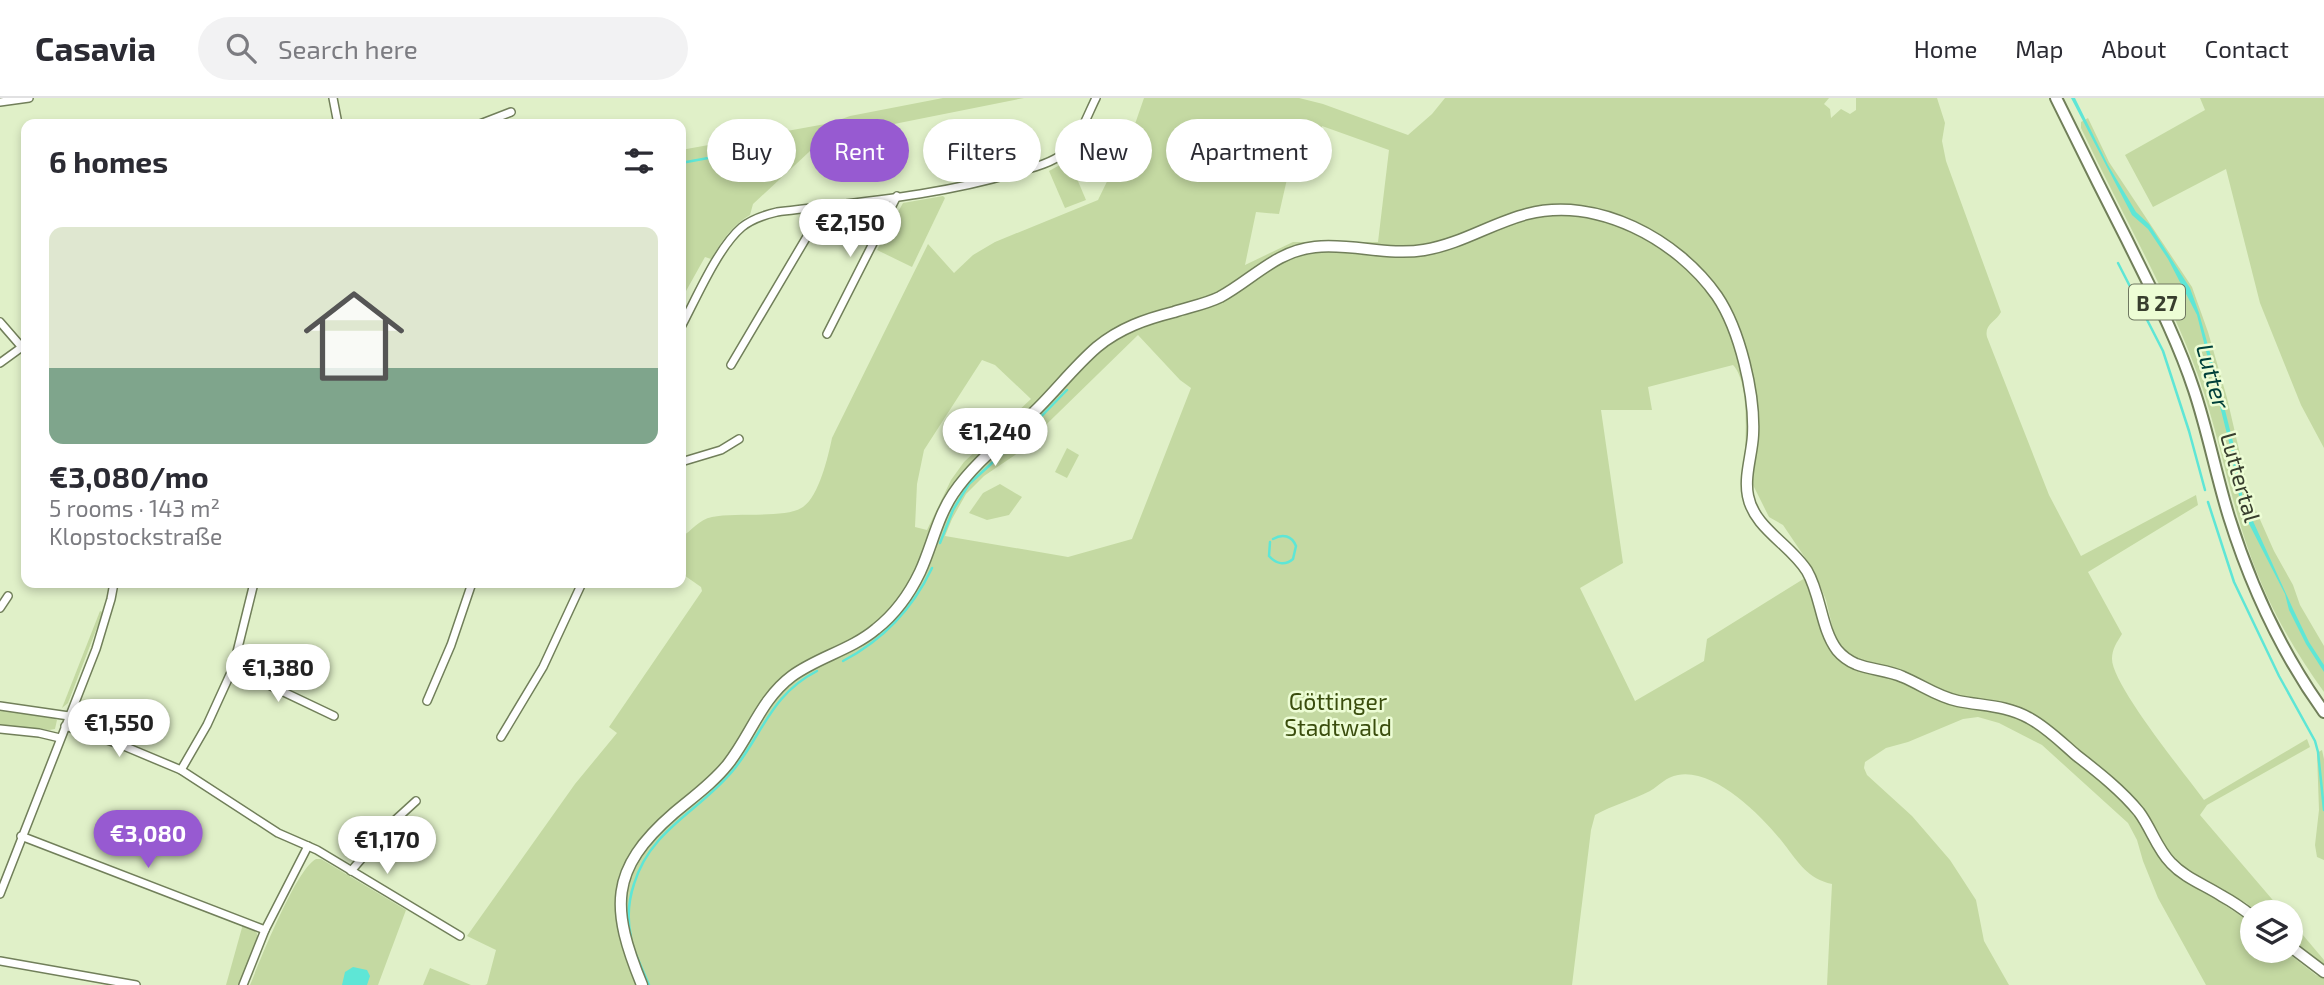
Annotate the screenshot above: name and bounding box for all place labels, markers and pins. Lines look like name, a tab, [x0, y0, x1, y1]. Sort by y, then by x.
pin: €2,150	[793, 200, 907, 259]
pin: €1,240	[938, 408, 1052, 468]
pin: €1,380	[221, 644, 335, 704]
pin: €1,550	[62, 700, 176, 759]
pin: €3,080	[91, 810, 205, 870]
pin: €1,170	[330, 816, 444, 876]

